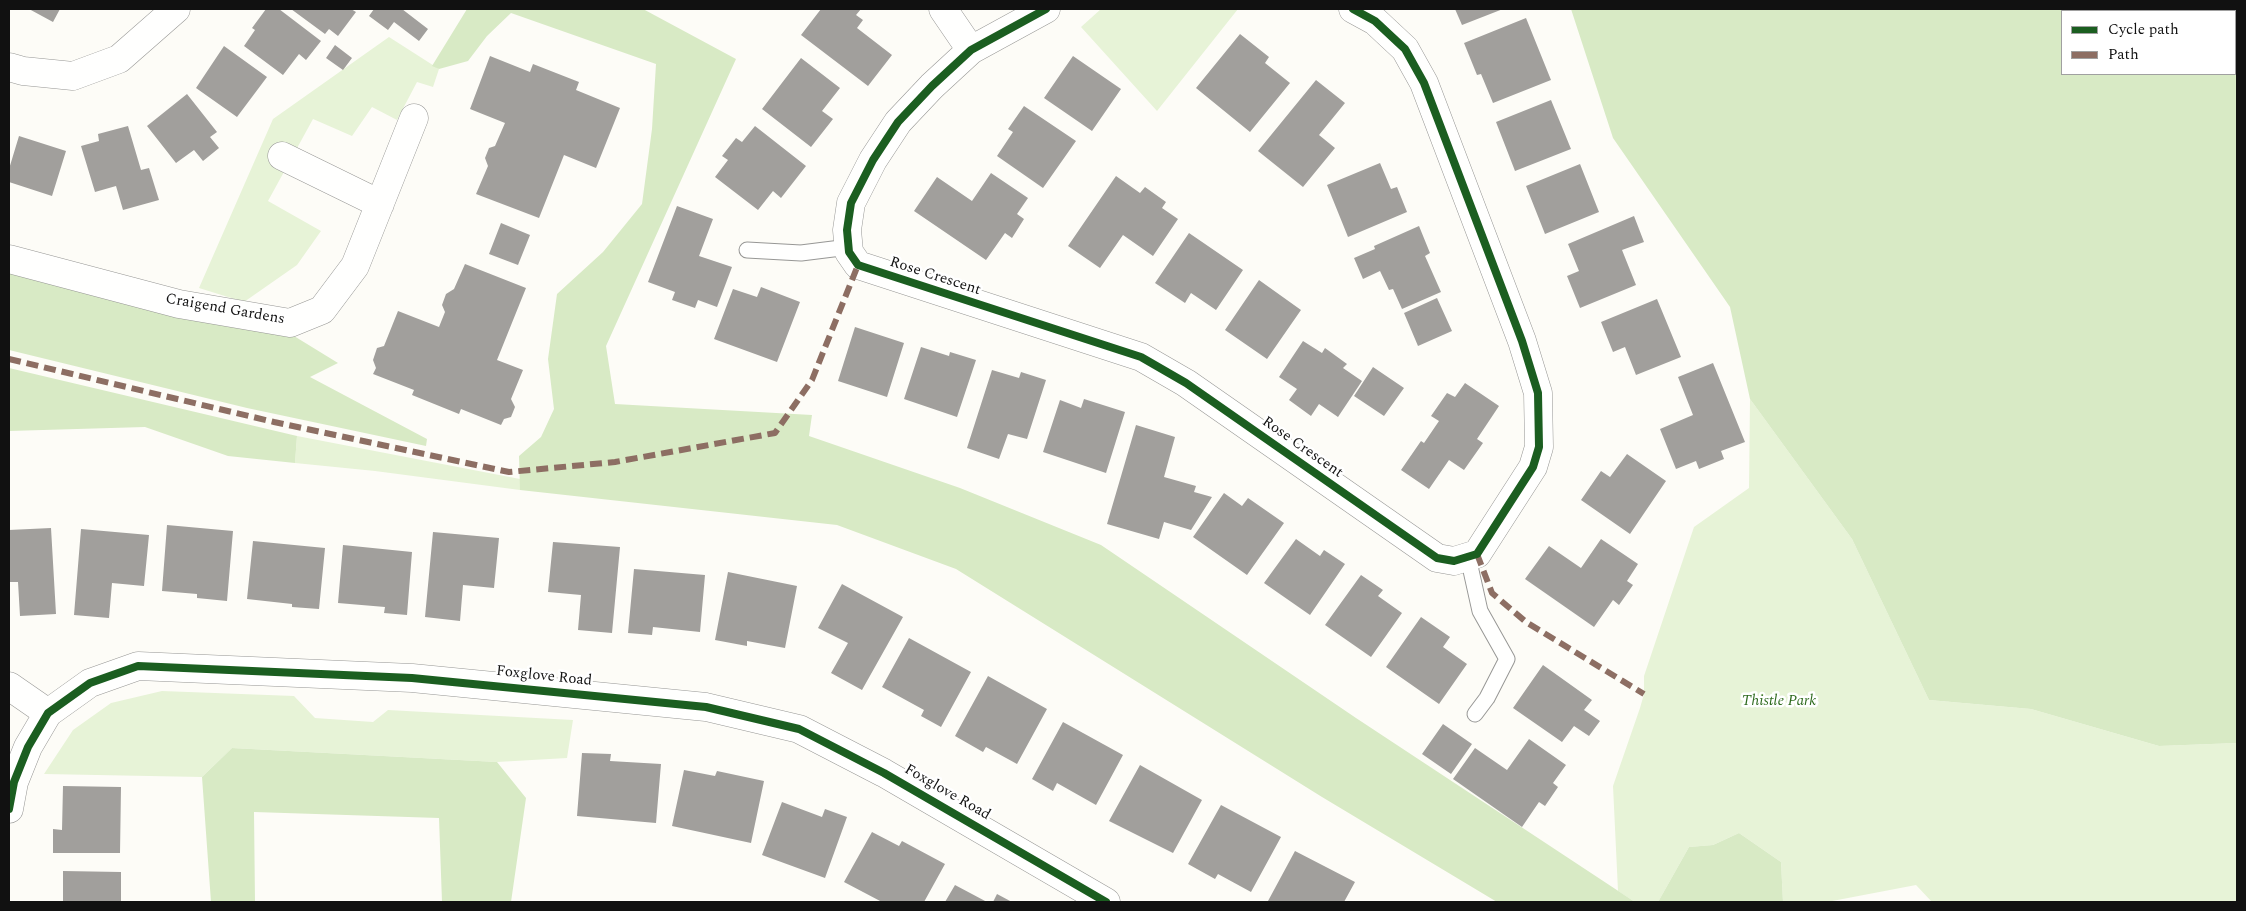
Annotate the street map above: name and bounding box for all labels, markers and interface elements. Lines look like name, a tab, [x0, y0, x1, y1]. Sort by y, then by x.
legend	[2061, 10, 2236, 75]
text: Cycle path	[2108, 18, 2179, 41]
text: Path	[2108, 43, 2139, 66]
street label: Rose Crescent	[887, 254, 983, 300]
street label: Craigend Gardens	[164, 291, 286, 329]
street label: Rose Crescent	[1258, 414, 1346, 482]
street label: Foxglove Road	[495, 663, 593, 691]
park label: Thistle Park	[1742, 693, 1816, 711]
street label: Foxglove Road	[901, 761, 993, 825]

